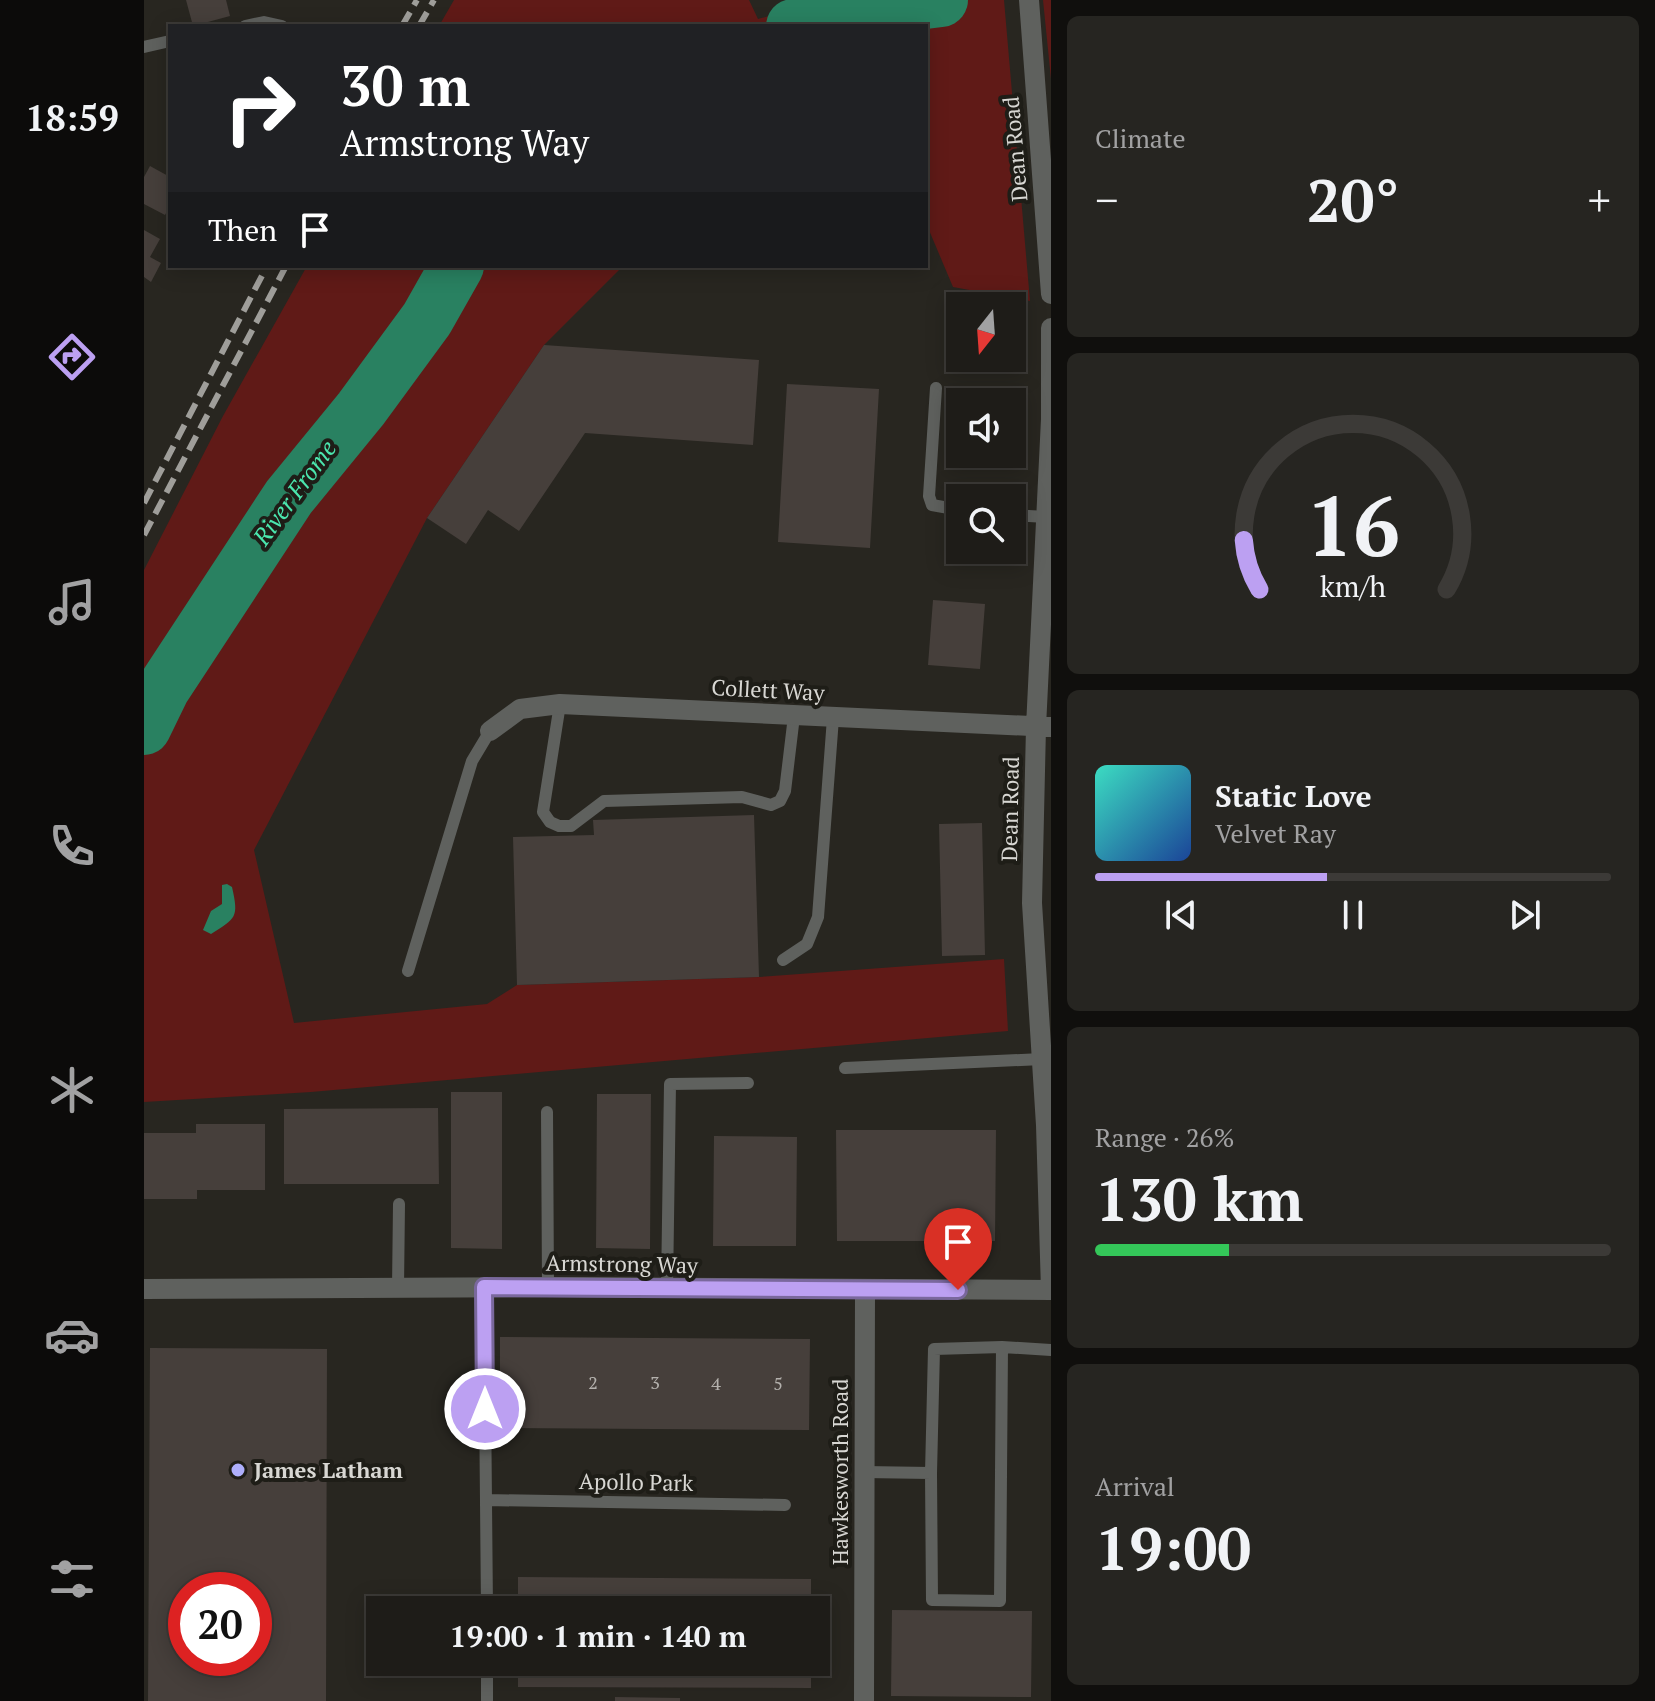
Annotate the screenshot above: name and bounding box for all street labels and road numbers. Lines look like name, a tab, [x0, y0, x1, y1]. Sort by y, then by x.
street label: Dean Road	[995, 95, 1034, 203]
street label: Collett Way	[711, 672, 826, 707]
street label: Dean Road	[994, 756, 1025, 862]
street label: Armstrong Way	[546, 1248, 699, 1279]
street label: Hawkesworth Road	[825, 1379, 854, 1565]
street label: Apollo Park	[579, 1466, 694, 1497]

